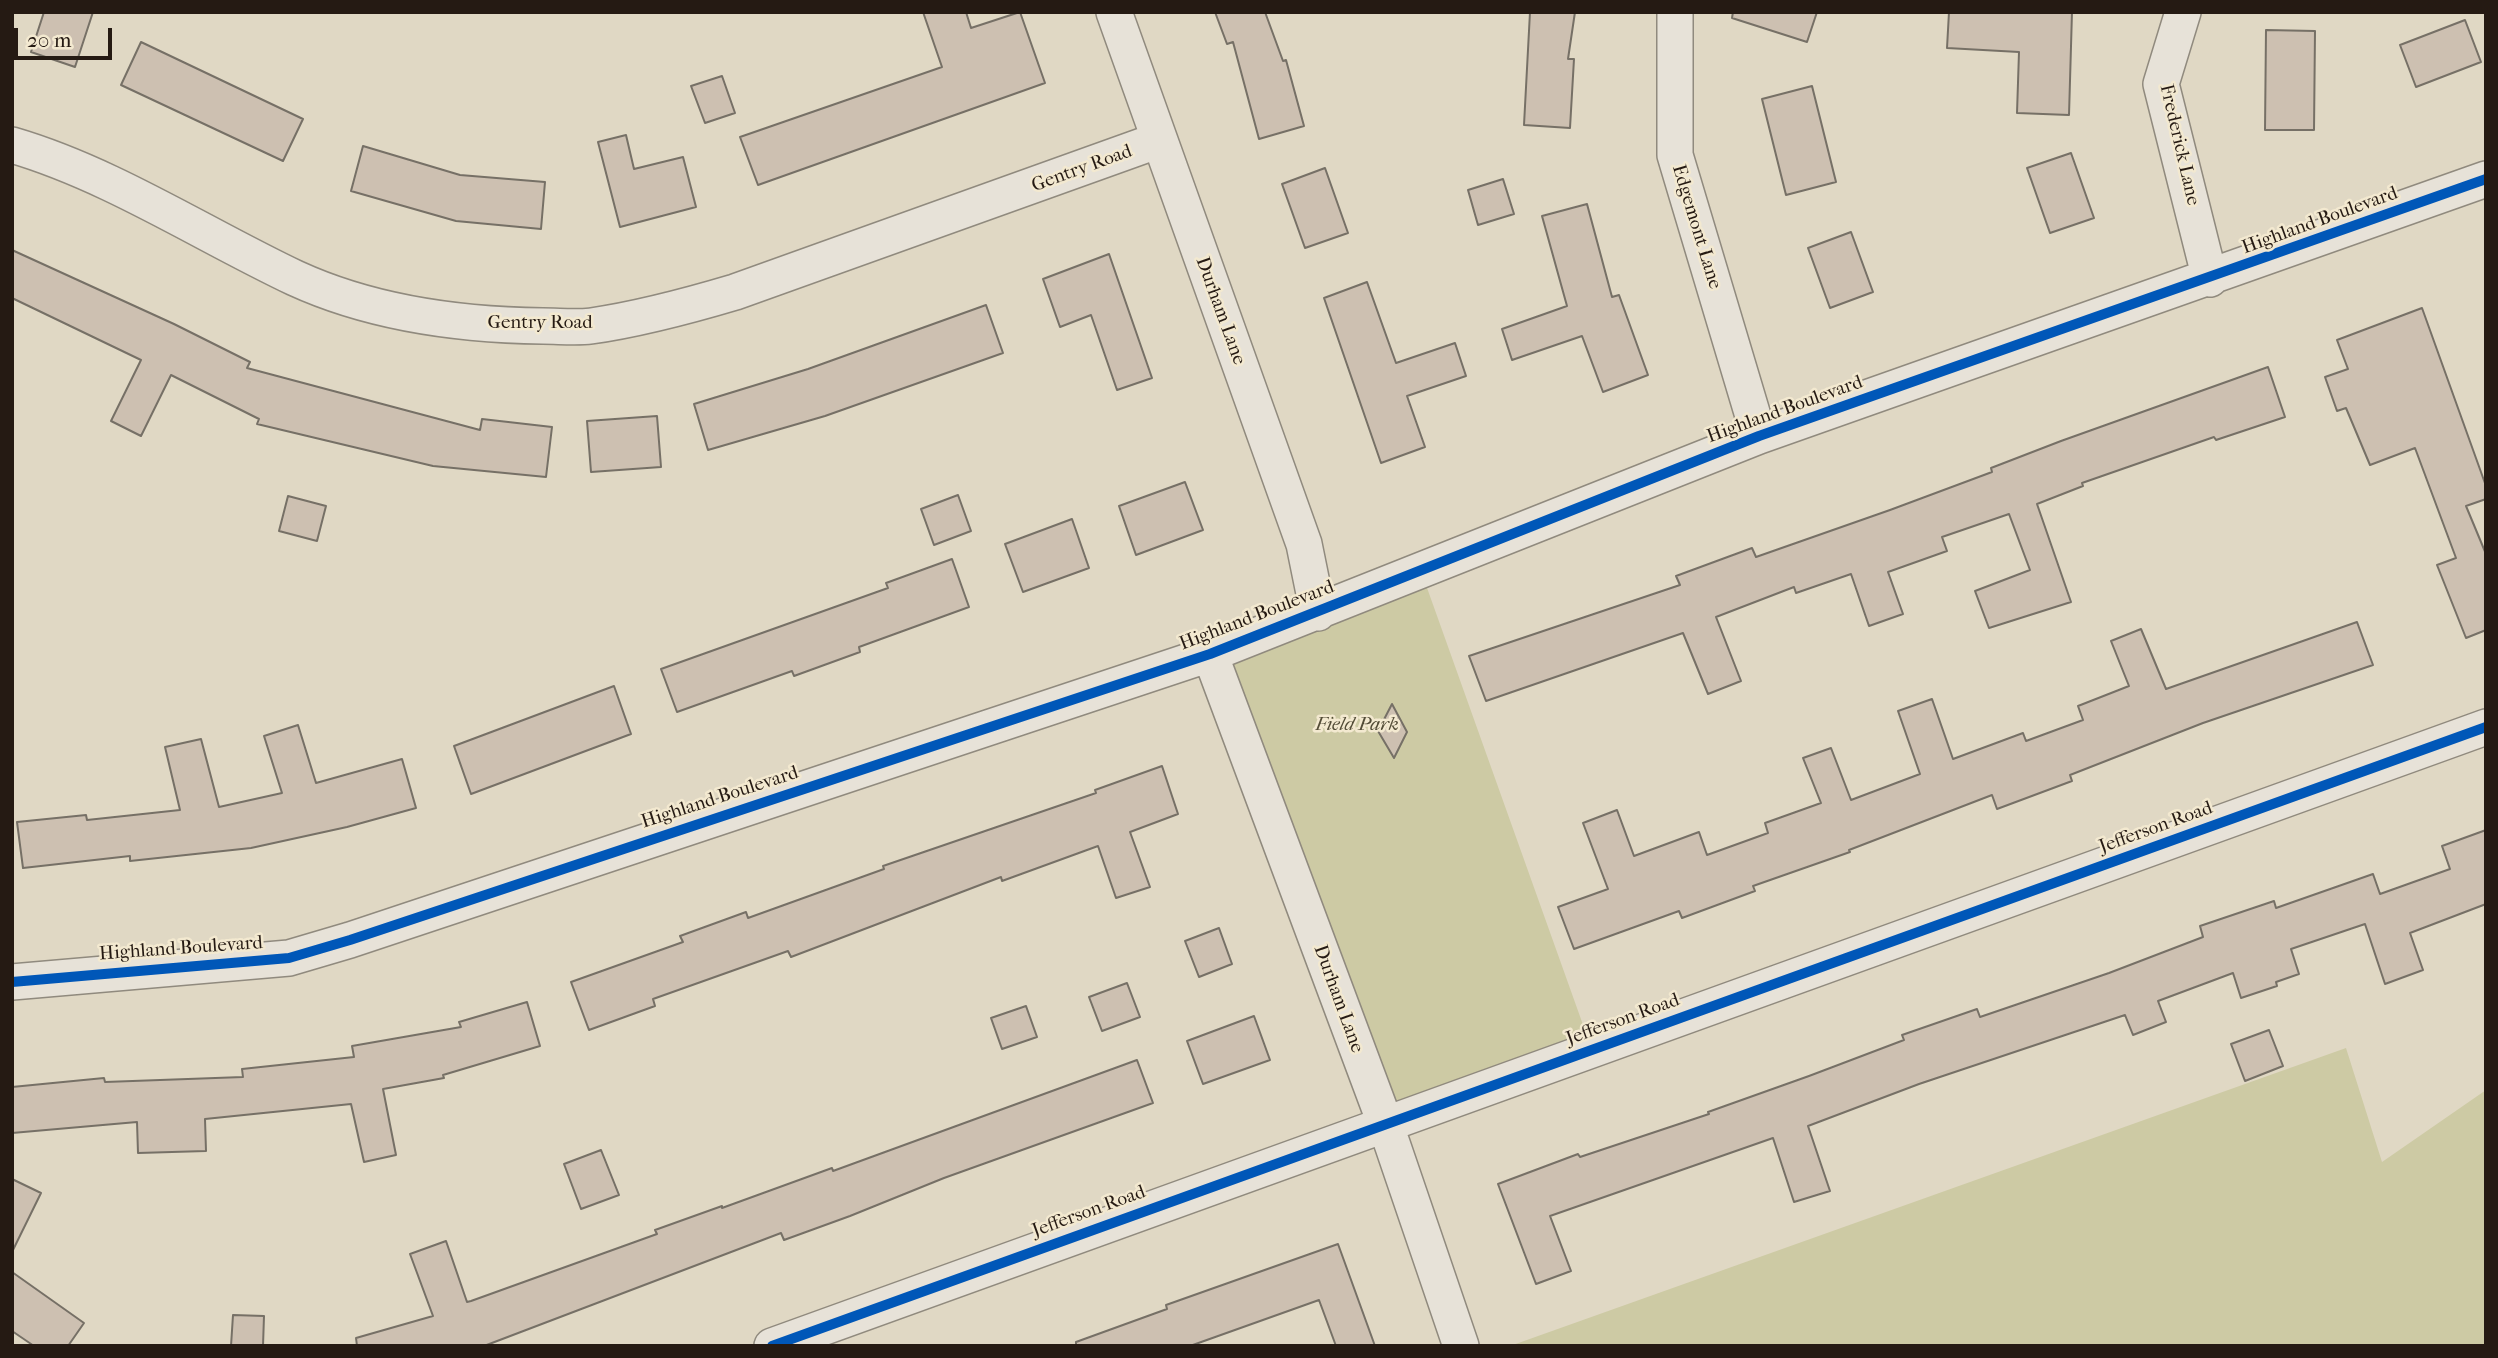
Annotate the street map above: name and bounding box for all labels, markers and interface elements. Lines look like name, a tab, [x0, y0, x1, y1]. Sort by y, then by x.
scale bar	[18, 14, 116, 58]
text: 20 m	[27, 28, 71, 52]
street label: Frederick Lane	[2154, 82, 2204, 208]
street label: Gentry Road	[1029, 140, 1135, 198]
street label: Edgemont Lane	[1666, 162, 1726, 292]
street label: Highland Boulevard	[2239, 182, 2401, 260]
street label: Durham Lane	[1190, 254, 1250, 368]
street label: Gentry Road	[487, 312, 593, 334]
street label: Highland Boulevard	[1704, 371, 1866, 449]
street label: Highland Boulevard	[1176, 576, 1338, 656]
park label: Field Park	[1315, 714, 1399, 736]
street label: Highland Boulevard	[638, 762, 802, 834]
street label: Jefferson Road	[2096, 797, 2216, 859]
street label: Highland Boulevard	[98, 932, 264, 966]
street label: Durham Lane	[1308, 942, 1368, 1056]
street label: Jefferson Road	[1563, 989, 1683, 1051]
street label: Jefferson Road	[1029, 1181, 1149, 1243]

